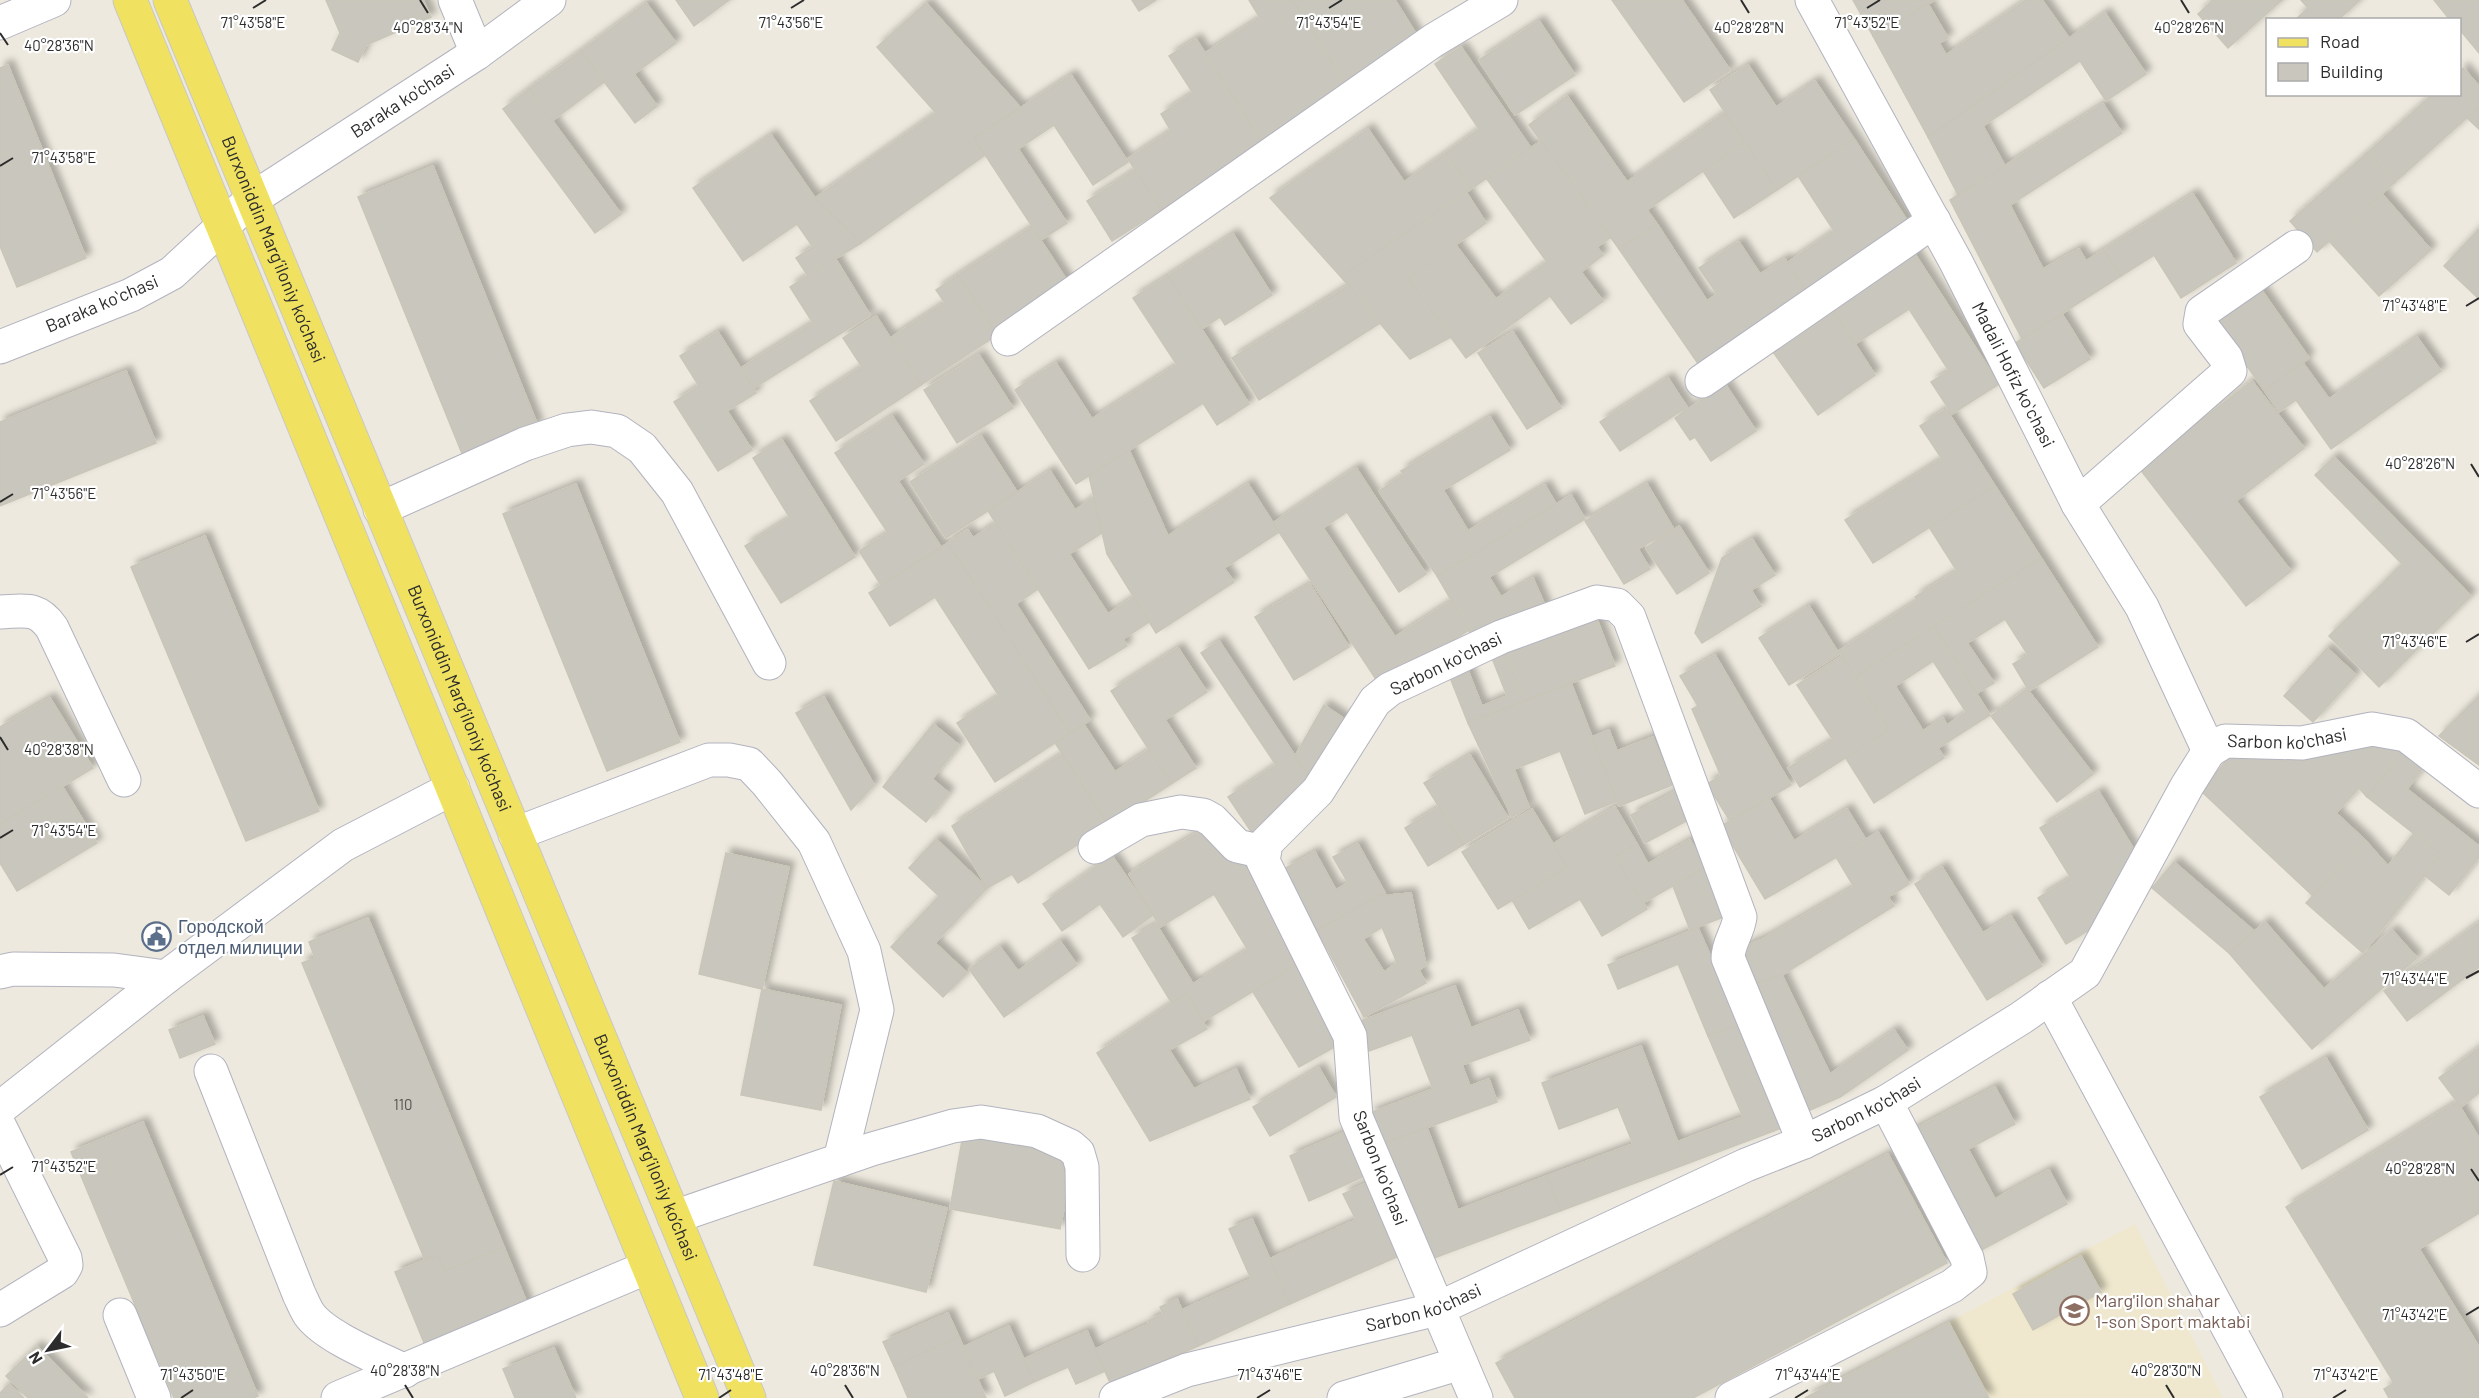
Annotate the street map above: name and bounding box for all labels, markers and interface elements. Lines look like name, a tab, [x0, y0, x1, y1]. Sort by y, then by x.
text: 71°43'58"E	[221, 13, 285, 31]
text: 71°43'56"E	[759, 13, 823, 31]
text: 71°43'54"E	[1297, 13, 1361, 31]
text: 71°43'52"E	[1835, 13, 1899, 31]
text: 40°28'34"N	[393, 18, 463, 36]
text: 40°28'28"N	[1714, 18, 1784, 36]
text: 40°28'26"N	[2154, 18, 2224, 36]
legend	[2266, 18, 2461, 96]
text: Road	[2320, 30, 2360, 52]
text: 40°28'36"N	[24, 36, 94, 54]
street label: Baraka ko'chasi	[346, 59, 458, 142]
text: Building	[2320, 60, 2383, 82]
street label: Burxoniddin Marg’iloniy ko’chasi	[217, 132, 331, 366]
text: 71°43'58"E	[32, 148, 96, 166]
street label: Baraka koʻchasi	[42, 269, 161, 337]
text: 71°43'48"E	[2382, 296, 2448, 314]
street label: Madali Hofiz koʻchasi	[1968, 298, 2060, 451]
text: 40°28'26"N	[2385, 454, 2455, 472]
text: 71°43'56"E	[32, 484, 96, 502]
street label: Burxoniddin Marg’iloniy ko’chasi	[403, 581, 517, 815]
street label: Sarbon koʻchasi	[1386, 627, 1505, 700]
text: 71°43'46"E	[2383, 632, 2447, 650]
street label: Sarbon ko'chasi	[2227, 722, 2349, 753]
text: 40°28'38"N	[24, 740, 94, 758]
text: 71°43'54"E	[32, 821, 96, 839]
place label: Городской отдел милиции	[178, 915, 303, 958]
public building icon: Городской отдел милиции	[141, 921, 173, 953]
text: 71°43'44"E	[2382, 969, 2448, 987]
street label: Burxoniddin Marg’iloniy ko’chasi	[589, 1030, 703, 1264]
street label: Sarbon ko'chasi	[1808, 1071, 1924, 1147]
house number: 110	[393, 1095, 413, 1113]
street label: Sarbon koʻchasi	[1349, 1107, 1413, 1228]
text: 71°43'52"E	[32, 1157, 96, 1175]
text: 40°28'28"N	[2385, 1159, 2455, 1177]
street label: Sarbon ko'chasi	[1363, 1278, 1484, 1336]
place label: Marg'ilon shahar 1-son Sport maktabi	[2095, 1289, 2251, 1332]
school or university icon: Marg'ilon shahar 1-son Sport maktabi	[2058, 1295, 2090, 1327]
text: 71°43'42"E	[2382, 1305, 2448, 1323]
north arrow	[18, 1320, 78, 1380]
text: N	[24, 1349, 46, 1368]
text: 40°28'38"N	[370, 1361, 440, 1379]
text: 40°28'36"N	[810, 1361, 880, 1379]
text: 40°28'30"N	[2131, 1361, 2201, 1379]
text: 71°43'50"E	[160, 1365, 226, 1383]
text: 71°43'48"E	[698, 1365, 764, 1383]
text: 71°43'46"E	[1238, 1365, 1302, 1383]
text: 71°43'44"E	[1775, 1365, 1841, 1383]
text: 71°43'42"E	[2313, 1365, 2379, 1383]

